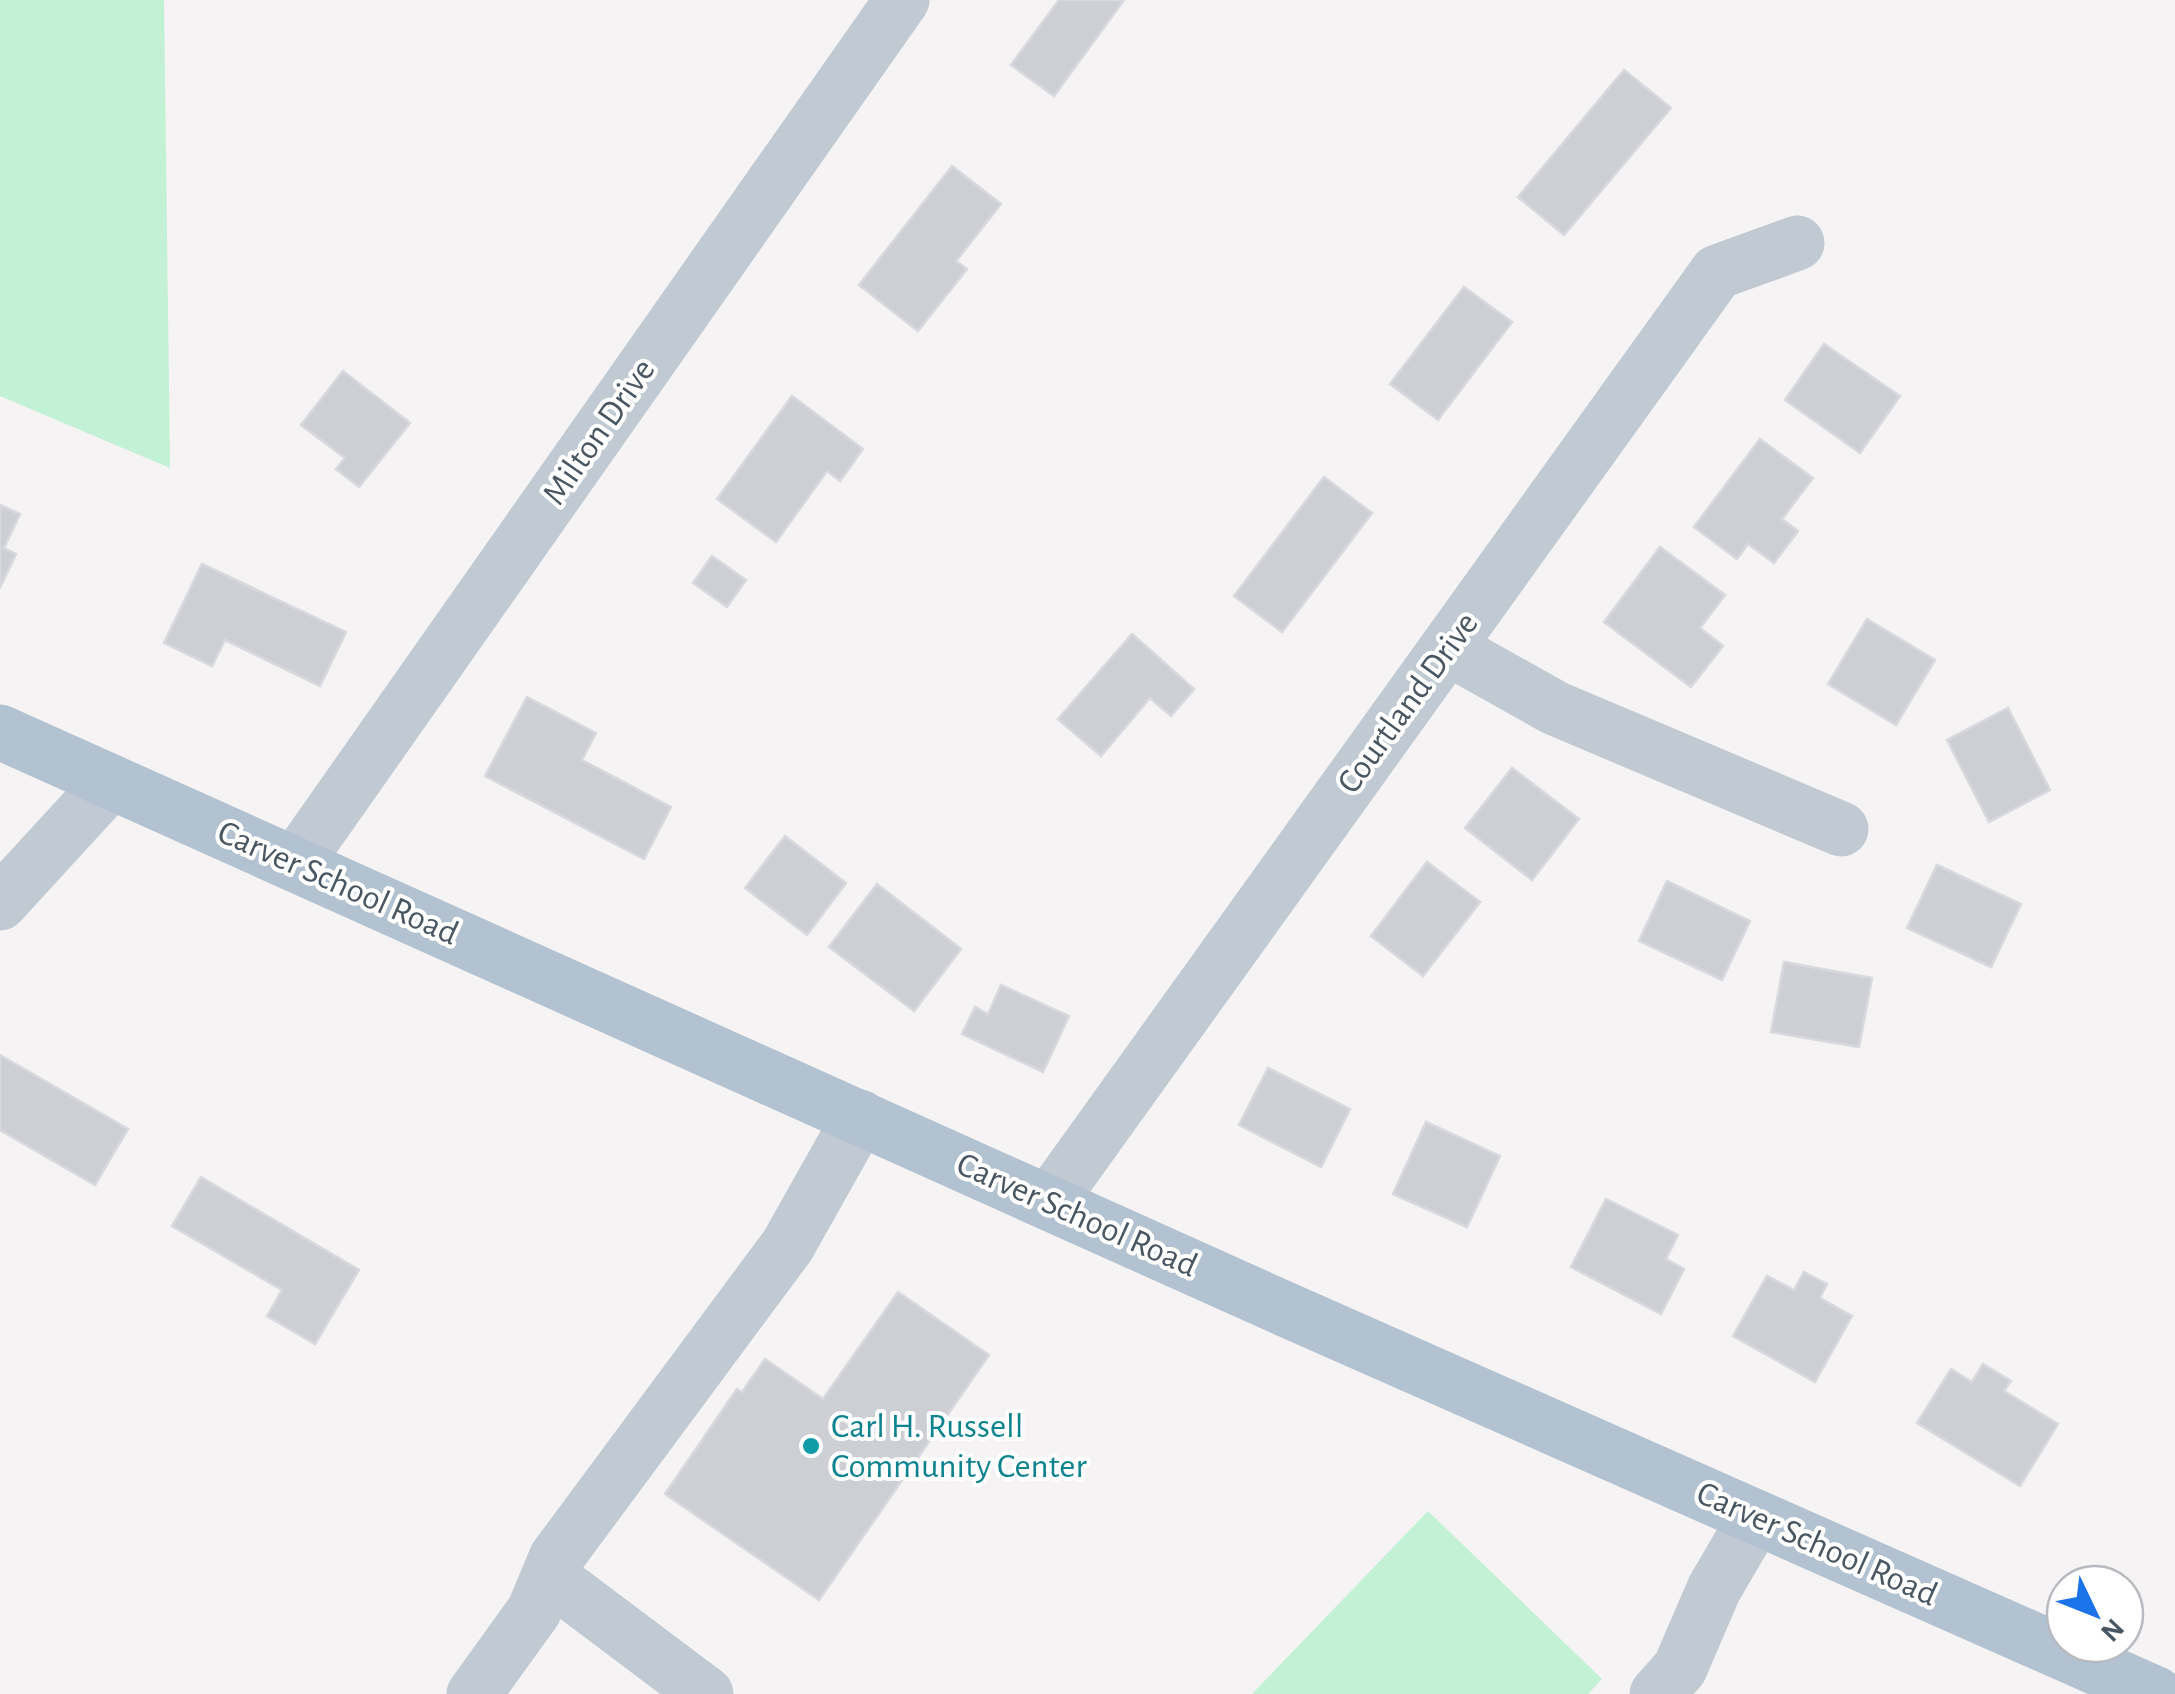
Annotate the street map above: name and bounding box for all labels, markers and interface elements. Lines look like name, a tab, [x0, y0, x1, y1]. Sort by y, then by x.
street label: Milton Drive	[536, 353, 662, 511]
street label: Courtland Drive	[1331, 606, 1485, 800]
street label: Carver School Road	[212, 814, 464, 952]
street label: Carver School Road	[951, 1146, 1203, 1284]
place label: Carl H. Russell Community Center	[831, 1409, 1087, 1484]
marker: Carl H. Russell Community Center	[800, 1435, 822, 1457]
street label: Carver School Road	[1691, 1475, 1943, 1613]
north arrow	[2045, 1564, 2145, 1664]
text: N	[2095, 1613, 2129, 1646]

